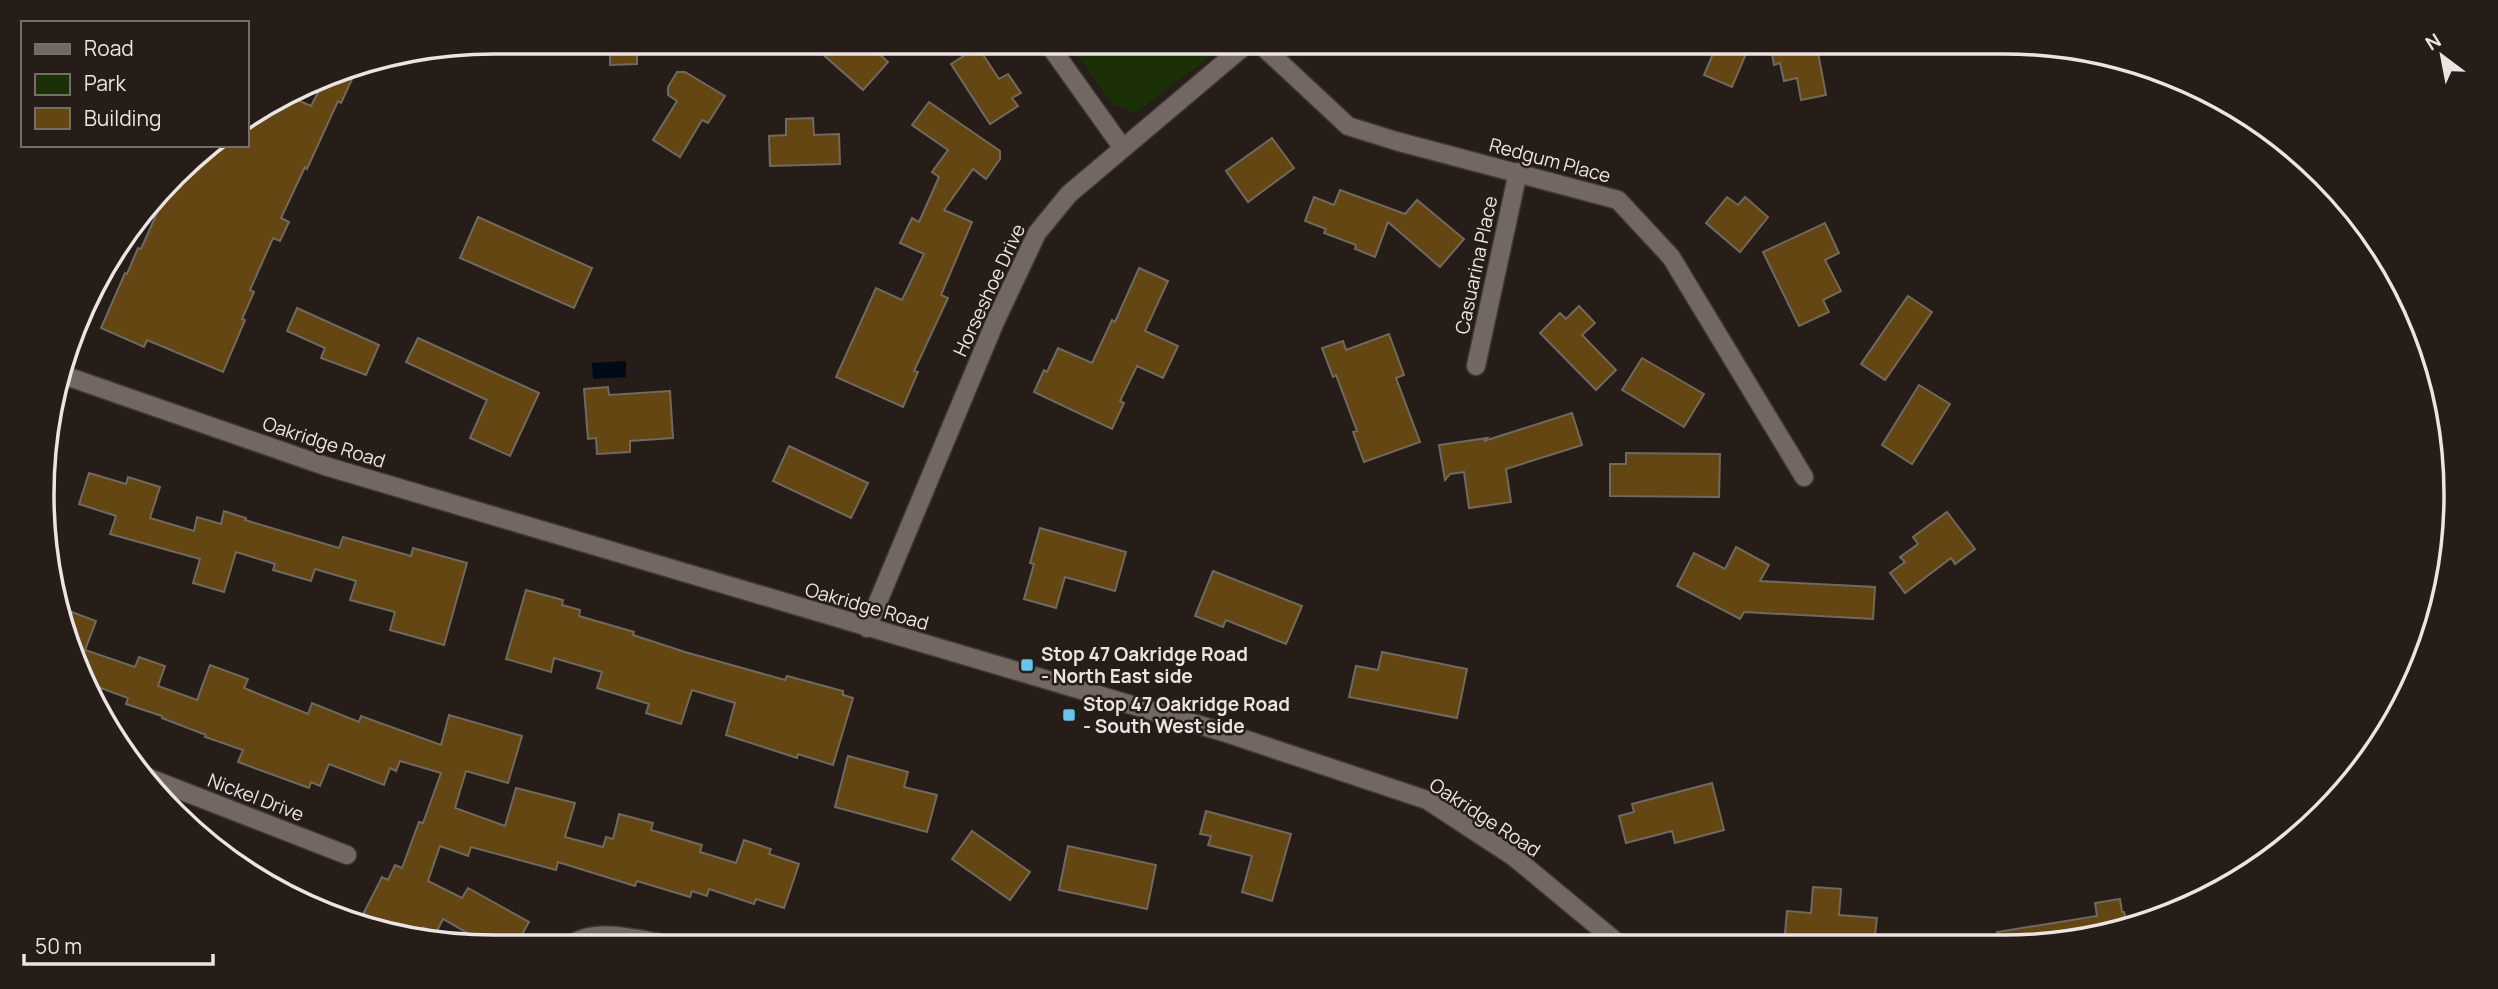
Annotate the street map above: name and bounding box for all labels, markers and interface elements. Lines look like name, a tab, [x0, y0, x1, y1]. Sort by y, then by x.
legend	[21, 21, 248, 147]
north arrow	[2407, 21, 2477, 91]
text: N	[2420, 27, 2446, 56]
text: Road	[84, 34, 134, 62]
text: Park	[84, 69, 126, 97]
text: Building	[84, 104, 161, 132]
street label: Redgum Place	[1486, 131, 1614, 189]
street label: Casuarina Place	[1449, 193, 1503, 337]
street label: Horseshoe Drive	[947, 219, 1031, 361]
street label: Oakridge Road	[259, 410, 389, 474]
street label: Oakridge Road	[802, 576, 932, 636]
place label: Stop 47 Oakridge Road - North East side	[1041, 641, 1248, 689]
marker: Stop 47 Oakridge Road - North East side	[1019, 657, 1035, 673]
place label: Stop 47 Oakridge Road - South West side	[1083, 691, 1290, 739]
marker: Stop 47 Oakridge Road - South West side	[1061, 707, 1077, 723]
street label: Nickel Drive	[204, 767, 308, 827]
street label: Oakridge Road	[1424, 771, 1546, 863]
scale bar	[24, 922, 214, 966]
text: 50 m	[35, 932, 82, 960]

